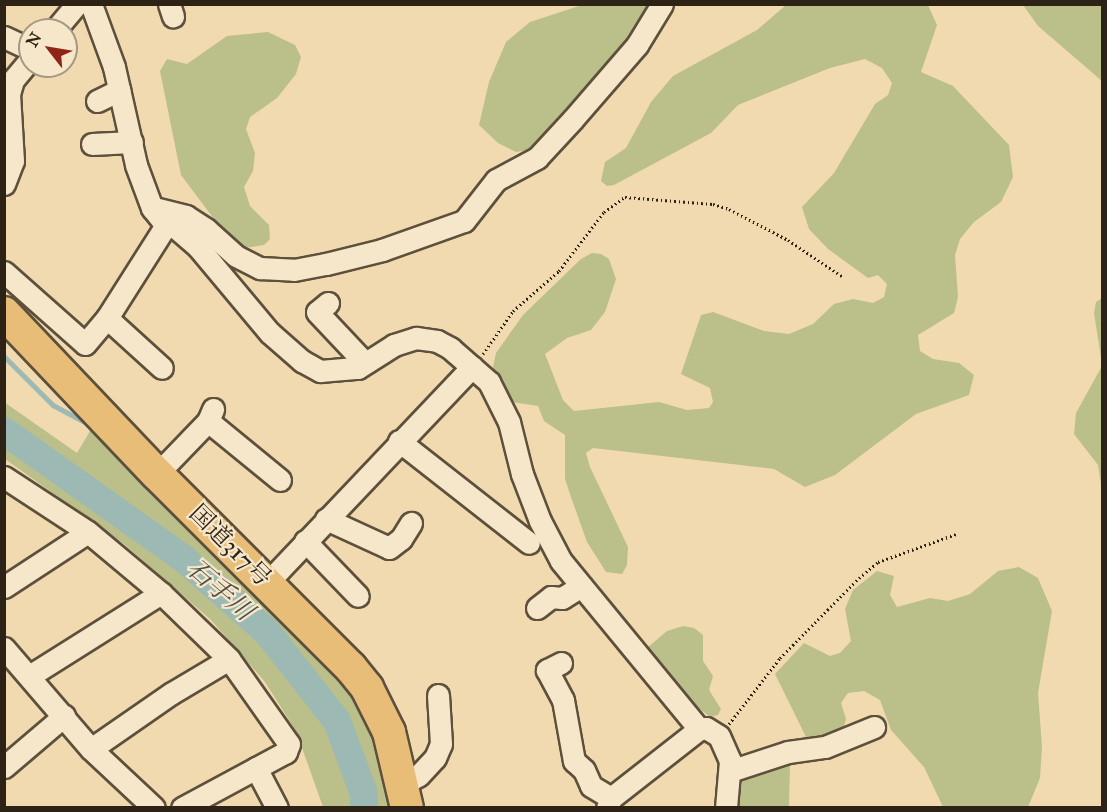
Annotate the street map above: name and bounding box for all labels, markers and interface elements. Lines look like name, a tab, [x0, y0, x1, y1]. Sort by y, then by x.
north arrow	[18, 18, 78, 78]
text: N	[22, 29, 45, 50]
street label: 国道317号	[183, 499, 277, 593]
water label: 石手川	[180, 553, 260, 627]

